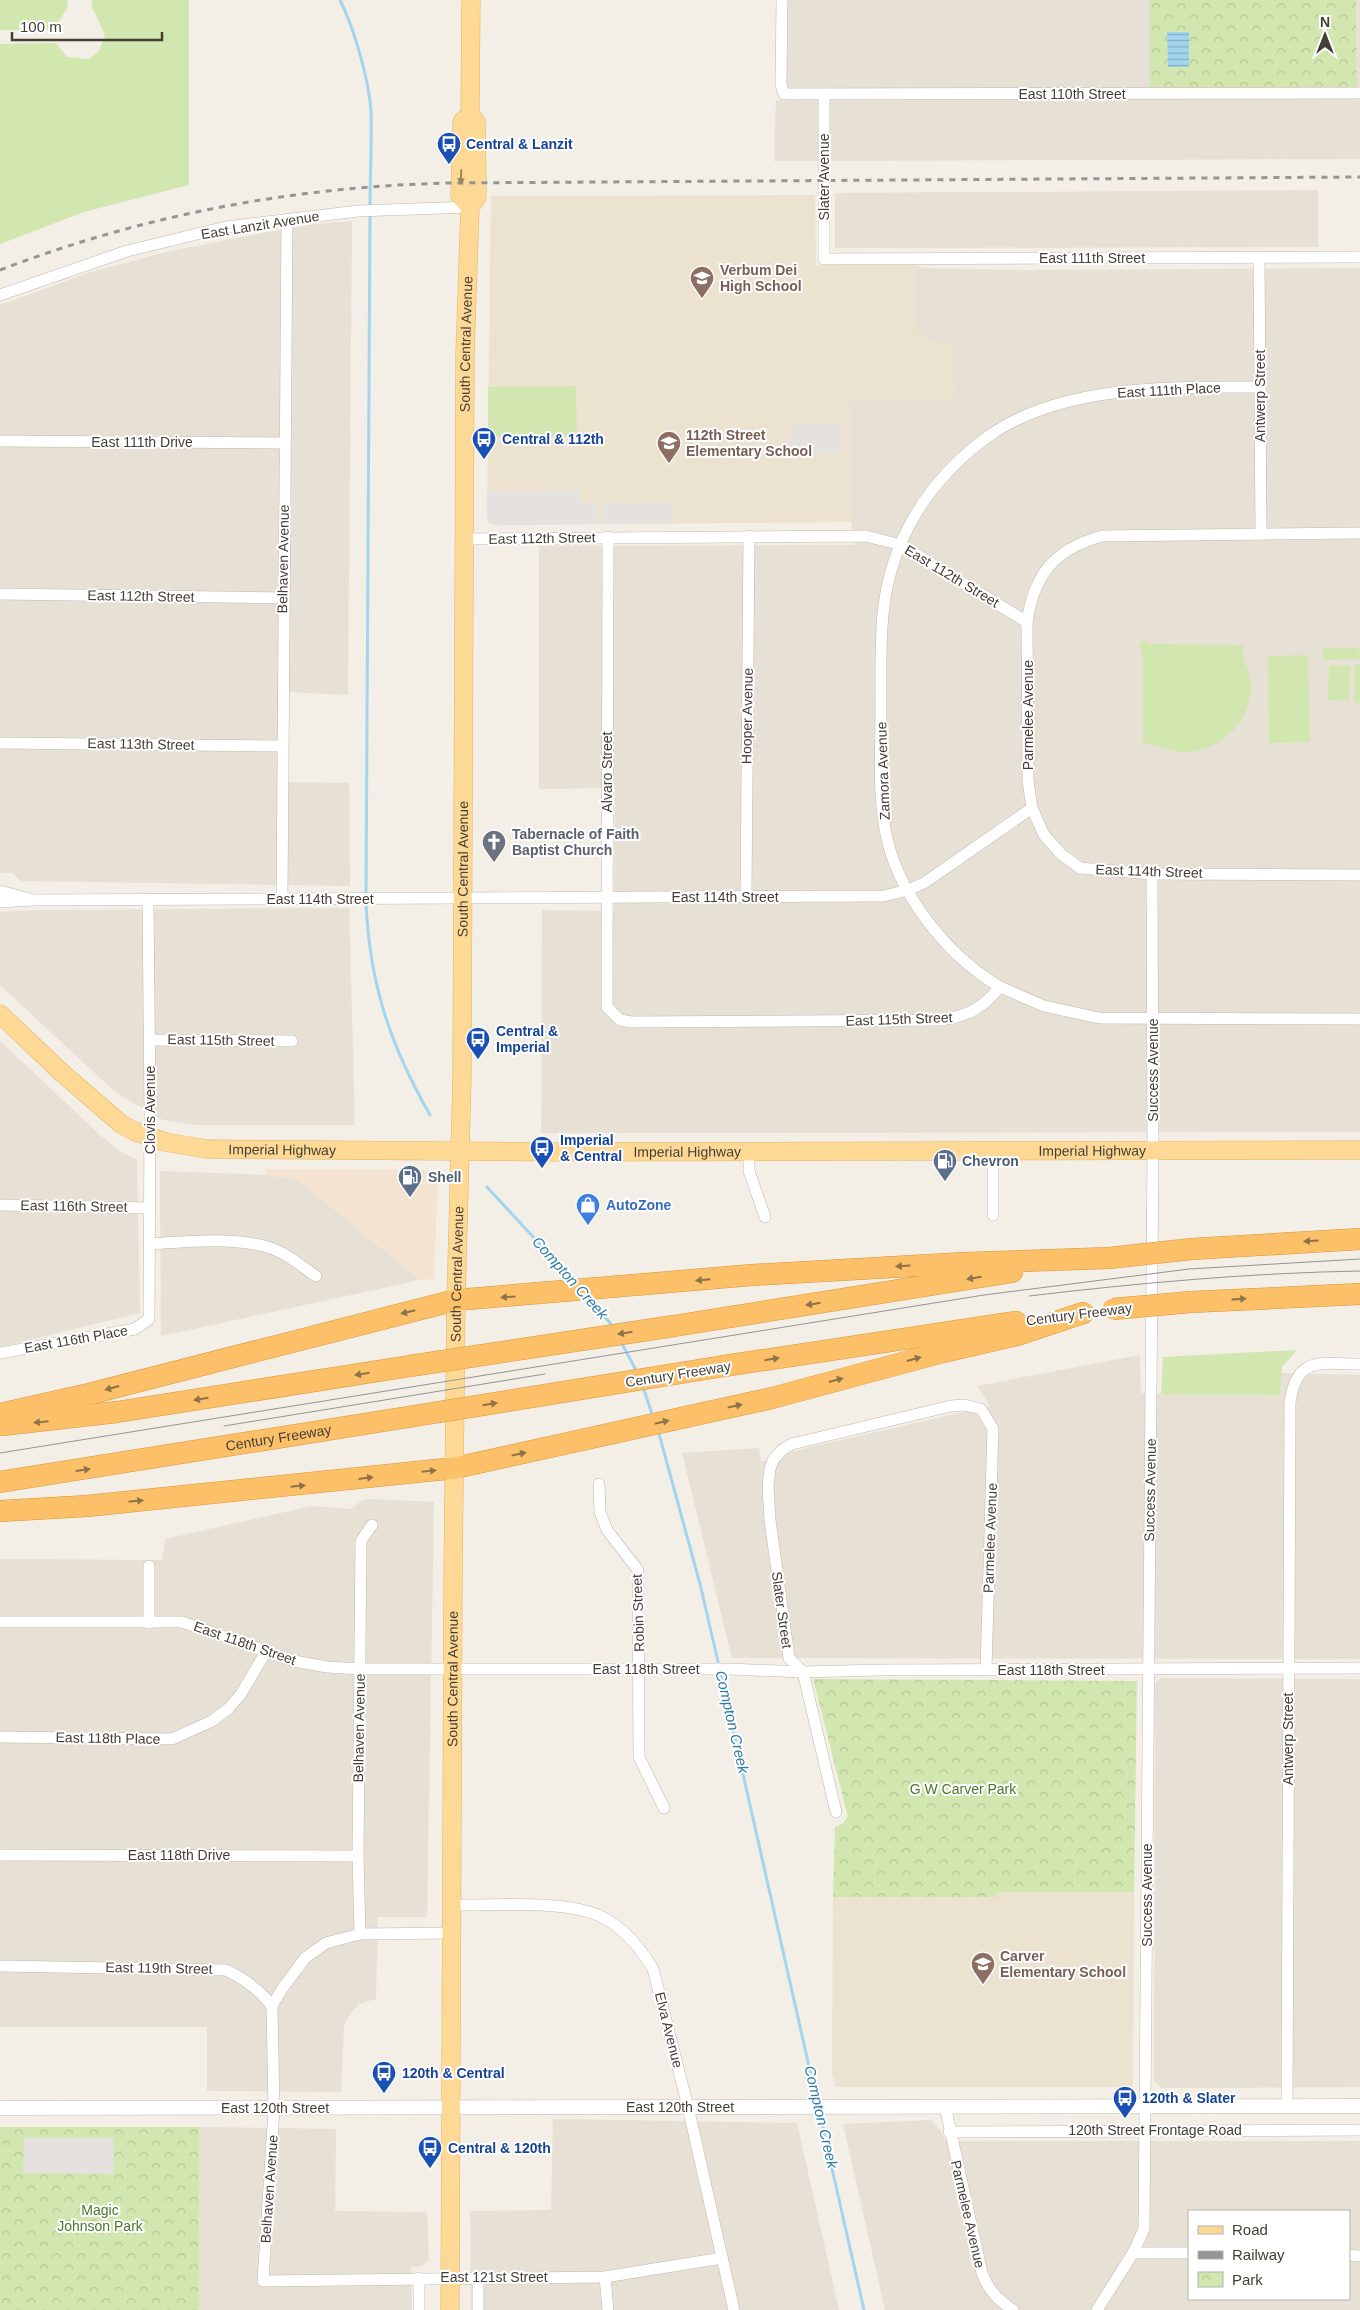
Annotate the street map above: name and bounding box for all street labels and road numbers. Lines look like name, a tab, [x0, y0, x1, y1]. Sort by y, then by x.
street label: East 110th Street	[1018, 86, 1126, 102]
street label: Slater Avenue	[816, 133, 832, 220]
street label: East Lanzit Avenue	[200, 208, 321, 242]
street label: East 111th Street	[1039, 250, 1145, 266]
street label: South Central Avenue	[457, 276, 476, 412]
street label: Antwerp Street	[1252, 350, 1268, 442]
street label: East 111th Place	[1117, 379, 1221, 401]
street label: East 111th Drive	[91, 434, 193, 450]
street label: Belhaven Avenue	[274, 504, 292, 613]
street label: East 112th Street	[488, 529, 596, 547]
street label: East 112th Street	[902, 542, 1002, 611]
street label: East 112th Street	[87, 587, 195, 605]
street label: Parmelee Avenue	[1020, 660, 1036, 770]
street label: Hooper Avenue	[738, 668, 756, 764]
street label: Zamora Avenue	[873, 721, 893, 821]
street label: Alvaro Street	[599, 731, 615, 812]
street label: East 113th Street	[87, 735, 195, 753]
street label: South Central Avenue	[455, 801, 471, 937]
street label: East 114th Street	[1095, 861, 1203, 881]
street label: East 114th Street	[671, 889, 779, 905]
street label: East 114th Street	[266, 891, 374, 907]
street label: East 115th Street	[845, 1009, 953, 1029]
street label: Success Avenue	[1145, 1018, 1161, 1122]
street label: East 115th Street	[167, 1031, 275, 1049]
street label: Clovis Avenue	[142, 1066, 158, 1154]
street label: Imperial Highway	[228, 1141, 336, 1158]
street label: Imperial Highway	[1038, 1143, 1146, 1159]
street label: Imperial Highway	[633, 1144, 741, 1160]
street label: East 116th Street	[20, 1197, 128, 1215]
street label: South Central Avenue	[448, 1206, 467, 1342]
street label: Century Freeway	[1025, 1300, 1133, 1328]
street label: East 116th Place	[23, 1322, 129, 1356]
street label: Century Freeway	[624, 1358, 732, 1390]
street label: Century Freeway	[225, 1421, 332, 1454]
street label: Success Avenue	[1141, 1438, 1159, 1542]
street label: Parmelee Avenue	[980, 1482, 1000, 1593]
street label: Slater Street	[769, 1570, 795, 1650]
street label: Robin Street	[629, 1574, 647, 1652]
street label: South Central Avenue	[444, 1611, 461, 1747]
street label: East 118th Street	[192, 1618, 298, 1668]
street label: East 118th Street	[592, 1661, 700, 1677]
street label: East 118th Street	[997, 1662, 1105, 1678]
street label: Belhaven Avenue	[350, 1673, 368, 1782]
street label: Antwerp Street	[1280, 1693, 1296, 1785]
street label: East 118th Place	[55, 1729, 161, 1747]
street label: Success Avenue	[1139, 1843, 1155, 1947]
street label: East 118th Drive	[128, 1847, 230, 1863]
street label: East 119th Street	[105, 1959, 213, 1977]
street label: Elva Avenue	[652, 1990, 686, 2070]
street label: East 120th Street	[626, 2099, 734, 2115]
street label: East 120th Street	[221, 2100, 329, 2116]
street label: 120th Street Frontage Road	[1068, 2122, 1242, 2138]
street label: Belhaven Avenue	[257, 2134, 281, 2244]
street label: Parmelee Avenue	[948, 2158, 988, 2270]
street label: East 121st Street	[440, 2269, 548, 2285]

